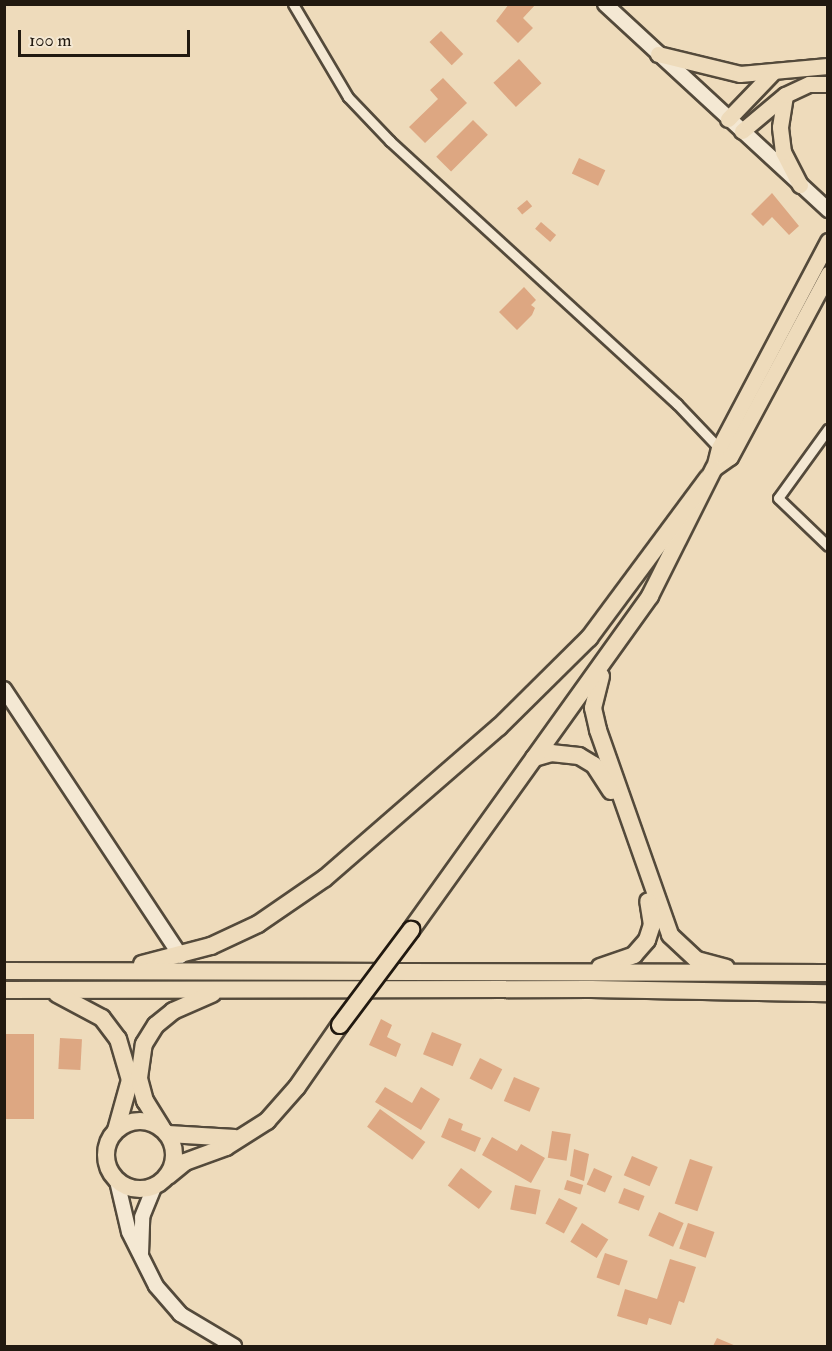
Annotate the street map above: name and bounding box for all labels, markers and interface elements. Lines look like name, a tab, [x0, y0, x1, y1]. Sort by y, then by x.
scale bar	[21, 18, 194, 56]
text: 100 m	[29, 29, 72, 52]

